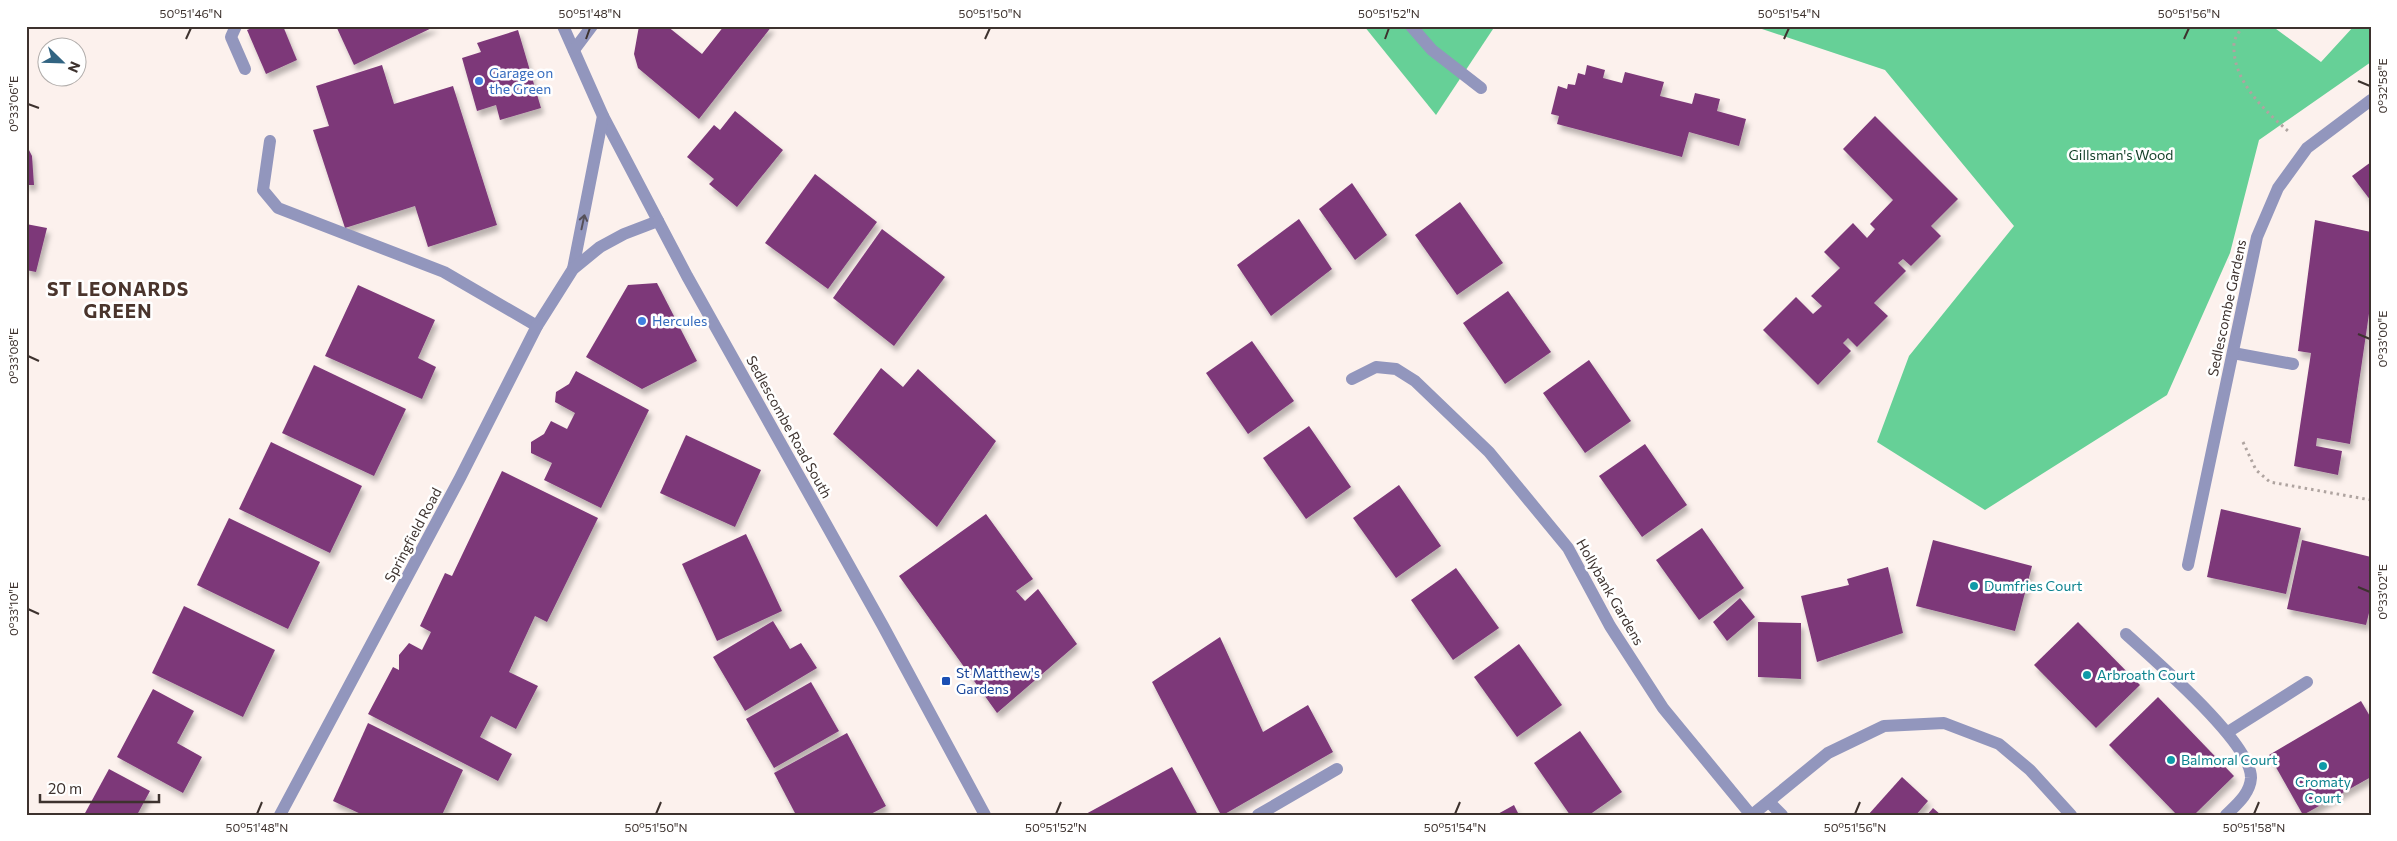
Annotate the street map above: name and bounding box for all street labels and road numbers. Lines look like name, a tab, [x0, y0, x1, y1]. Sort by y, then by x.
street label: Sedlescombe Gardens	[2204, 238, 2249, 378]
street label: Sedlescombe Road South	[743, 353, 836, 501]
street label: Springfield Road	[380, 484, 445, 585]
street label: Hollybank Gardens	[1573, 536, 1648, 648]

